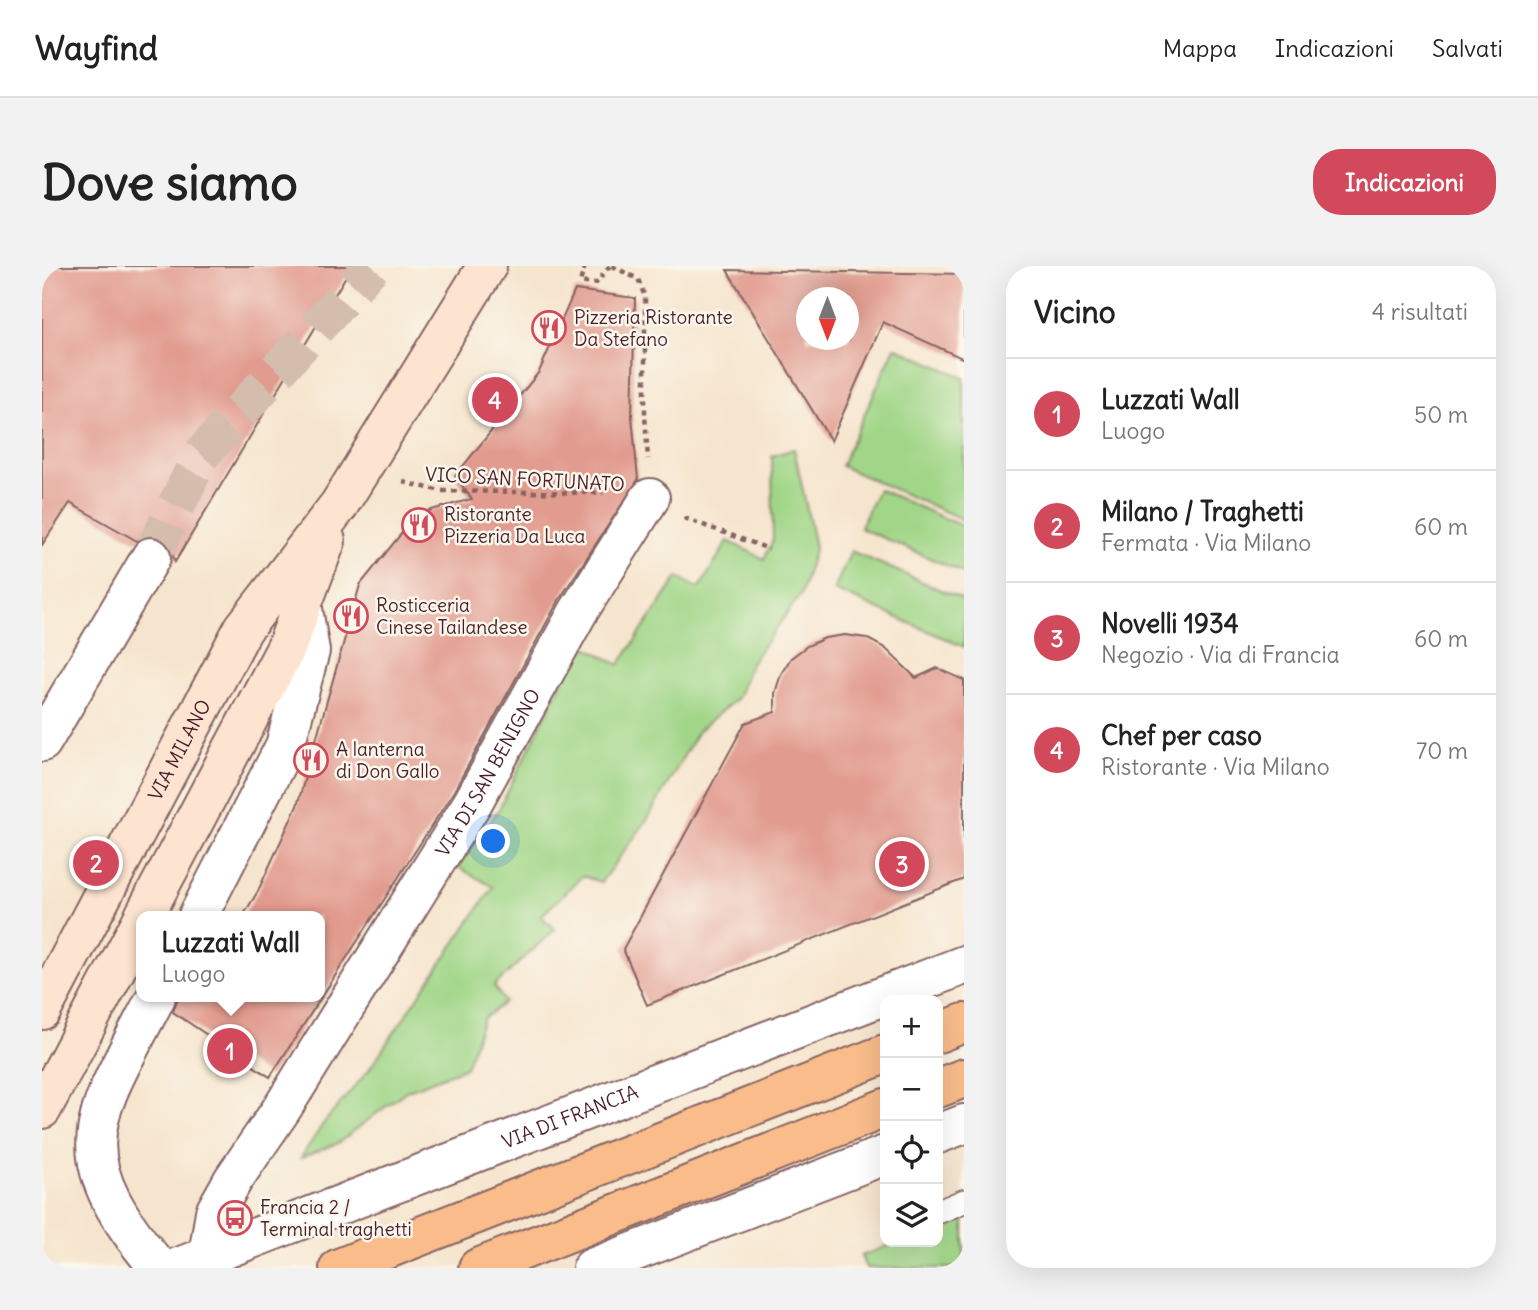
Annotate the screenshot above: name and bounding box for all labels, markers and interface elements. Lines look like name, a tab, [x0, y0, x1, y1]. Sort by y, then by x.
text: Wayfind	[35, 27, 158, 69]
text: Mappa	[1163, 33, 1237, 63]
text: Indicazioni	[1275, 33, 1394, 63]
text: Salvati	[1432, 33, 1503, 63]
button: Indicazioni	[1313, 149, 1496, 215]
text: Dove siamo	[42, 152, 298, 213]
north arrow	[796, 287, 859, 350]
text: Vicino	[1034, 293, 1116, 331]
text: 4 risultati	[1372, 297, 1468, 326]
place label: Pizzeria Ristorante Da Stefano	[574, 305, 733, 351]
restaurant icon: Pizzeria Ristorante Da Stefano	[530, 309, 568, 347]
pin: 4	[472, 374, 518, 426]
text: Luzzati Wall	[1101, 383, 1240, 416]
text: 1	[1052, 400, 1062, 429]
text: 50 m	[1414, 400, 1468, 429]
text: Luogo	[1101, 416, 1165, 445]
street label: VICO SAN FORTUNATO	[424, 462, 626, 496]
text: Milano / Traghetti	[1101, 495, 1304, 528]
place label: Ristorante Pizzeria Da Luca	[444, 502, 586, 548]
restaurant icon: Ristorante Pizzeria Da Luca	[400, 506, 438, 544]
text: 2	[1051, 512, 1063, 541]
text: 60 m	[1414, 512, 1468, 541]
text: Fermata · Via Milano	[1101, 528, 1311, 557]
place label: Rosticceria Cinese Tailandese	[376, 593, 528, 639]
restaurant icon: Rosticceria Cinese Tailandese	[332, 597, 370, 635]
text: Novelli 1934	[1101, 607, 1239, 640]
text: 3	[1050, 624, 1064, 653]
text: 60 m	[1414, 624, 1468, 653]
text: Negozio · Via di Francia	[1101, 640, 1340, 669]
street label: VIA DI SAN BENIGNO	[430, 684, 545, 861]
street label: VIA MILANO	[143, 695, 216, 805]
text: Chef per caso	[1101, 719, 1262, 752]
text: 4	[1050, 736, 1064, 765]
text: 70 m	[1416, 736, 1468, 765]
place label: A lanterna di Don Gallo	[336, 737, 439, 783]
restaurant icon: A lanterna di Don Gallo	[292, 741, 330, 779]
text: Ristorante · Via Milano	[1101, 752, 1330, 781]
your location	[476, 824, 510, 858]
pin: 2	[73, 837, 119, 889]
pin: 3	[879, 838, 925, 890]
popup	[136, 911, 325, 1002]
text: Luzzati Wall	[161, 926, 300, 959]
text: Luogo	[161, 959, 225, 988]
map controls	[880, 995, 943, 1247]
button: +	[880, 995, 943, 1058]
pin: 1	[207, 1025, 253, 1077]
button: −	[880, 1058, 943, 1121]
street label: VIA DI FRANCIA	[498, 1079, 641, 1154]
button: locate	[880, 1121, 943, 1184]
button: layers	[880, 1184, 943, 1247]
place label: Francia 2 / Terminal traghetti	[260, 1195, 412, 1241]
bus stop icon: Francia 2 / Terminal traghetti	[216, 1199, 254, 1237]

